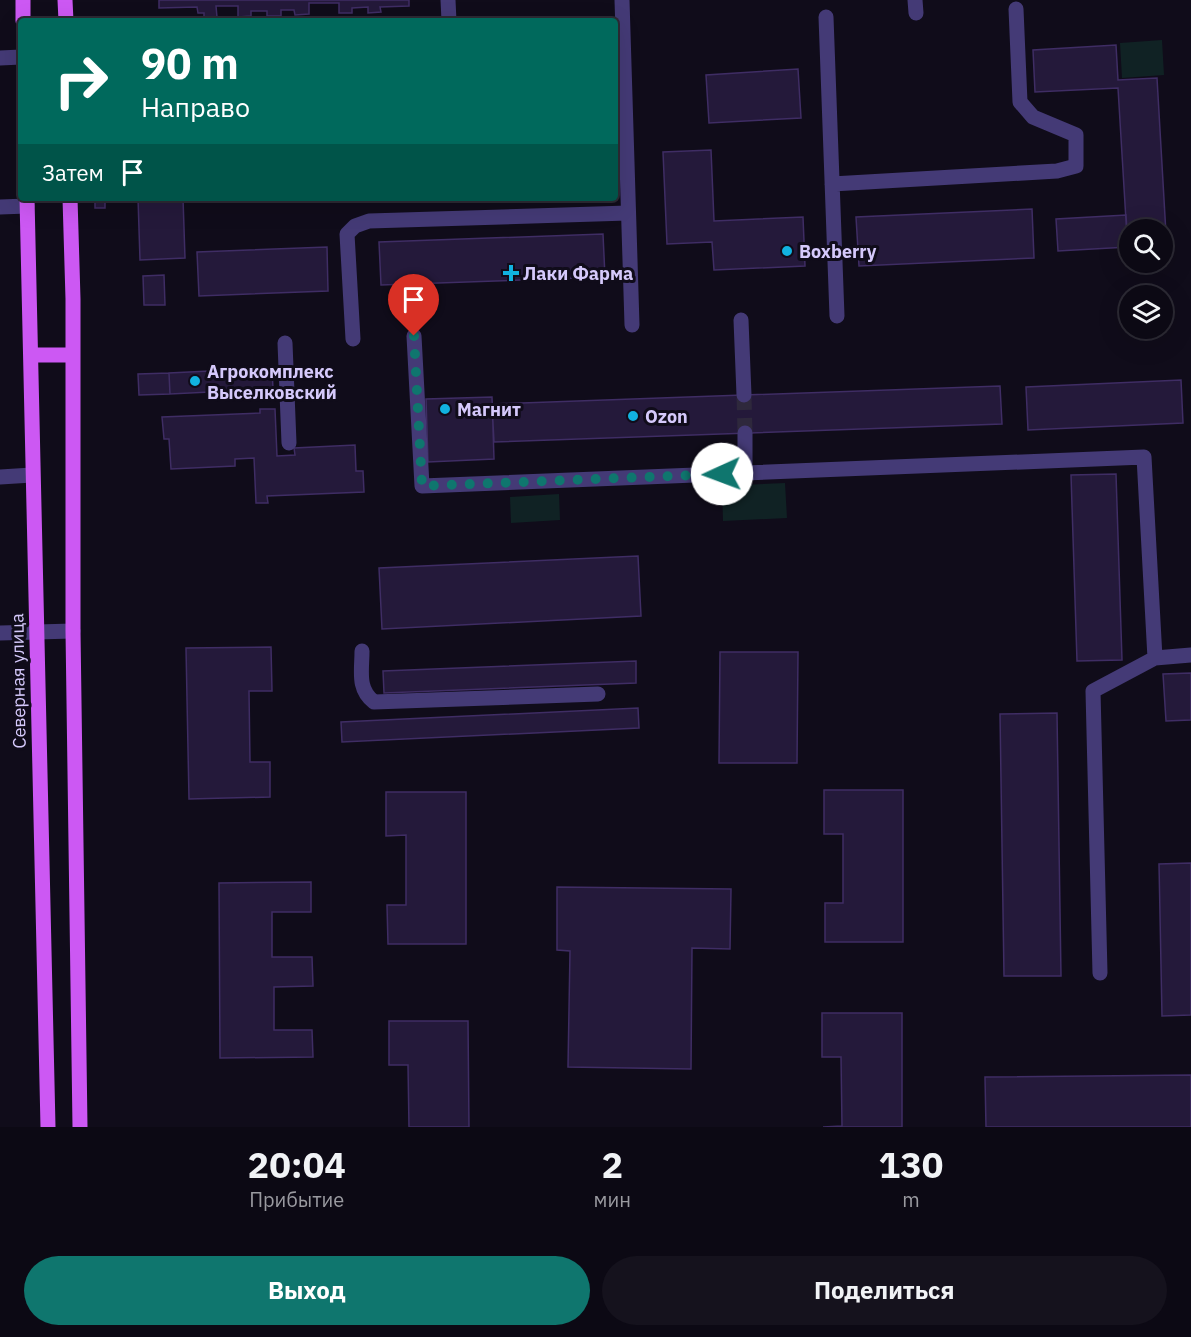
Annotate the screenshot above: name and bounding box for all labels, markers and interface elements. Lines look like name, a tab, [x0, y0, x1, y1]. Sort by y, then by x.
text: 90 m	[141, 36, 239, 91]
icon: right	[42, 42, 120, 120]
text: Направо	[141, 89, 250, 124]
icon: arrive	[116, 156, 149, 189]
text: Затем	[42, 158, 104, 187]
map controls	[1119, 219, 1173, 339]
button: search	[1119, 219, 1173, 273]
place label: Boxberry	[799, 240, 877, 263]
marker: Boxberry	[780, 244, 794, 258]
place label: Лаки Фарма	[523, 262, 633, 285]
marker: Лаки Фарма	[504, 266, 518, 280]
pin	[388, 274, 439, 336]
icon: arrive	[397, 283, 430, 316]
button: layers	[1119, 285, 1173, 339]
place label: Агрокомплекс Выселковский	[207, 360, 337, 404]
marker: Агрокомплекс Выселковский	[188, 374, 202, 388]
place label: Магнит	[457, 398, 521, 421]
marker: Магнит	[438, 402, 452, 416]
place label: Ozon	[645, 405, 688, 428]
marker: Ozon	[626, 409, 640, 423]
position arrow	[690, 442, 754, 506]
street label: Северная улица	[5, 613, 31, 749]
text: 20:04	[248, 1141, 346, 1188]
text: 2	[601, 1141, 623, 1188]
text: 130	[879, 1141, 943, 1188]
text: Прибытие	[249, 1186, 344, 1213]
text: мин	[594, 1186, 631, 1213]
text: m	[902, 1186, 920, 1213]
button: Выход	[24, 1256, 590, 1325]
button: Поделиться	[602, 1256, 1167, 1325]

